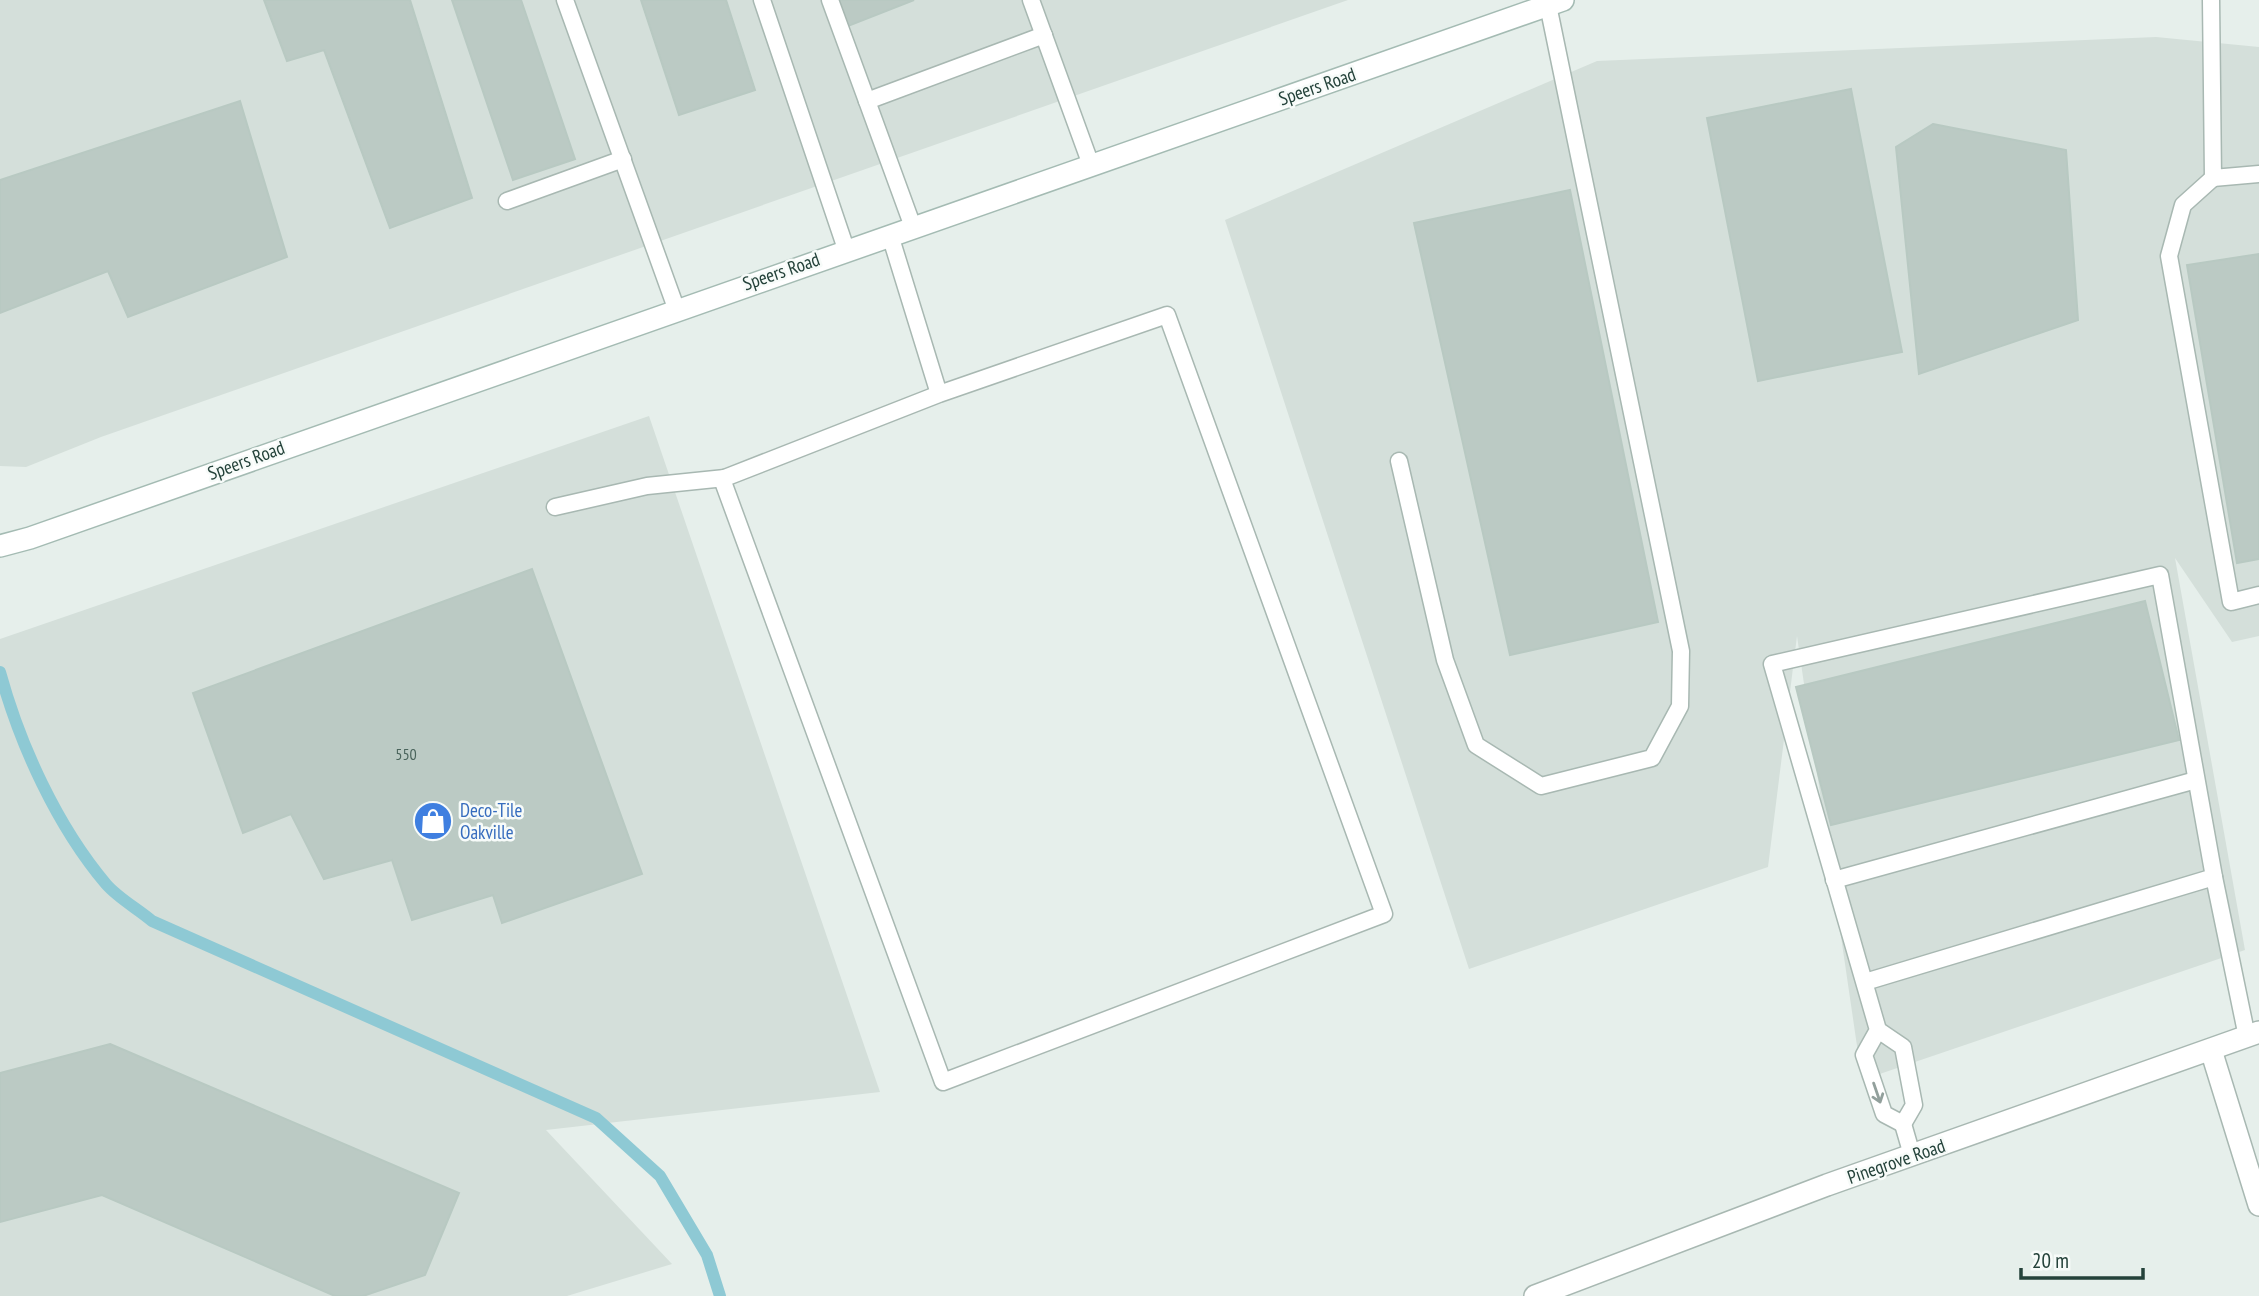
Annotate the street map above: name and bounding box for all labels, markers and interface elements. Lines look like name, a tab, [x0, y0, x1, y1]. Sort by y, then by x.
street label: Speers Road	[1275, 62, 1359, 110]
street label: Speers Road	[739, 247, 823, 295]
street label: Speers Road	[204, 435, 288, 485]
house number: 550	[395, 744, 417, 764]
place label: Deco-Tile Oakville	[460, 798, 523, 844]
shop icon: Deco-Tile Oakville	[412, 800, 454, 842]
one-way arrow	[1871, 1082, 1884, 1104]
street label: Pinegrove Road	[1844, 1133, 1948, 1189]
scale bar	[2021, 1236, 2144, 1280]
text: 20 m	[2032, 1247, 2069, 1274]

